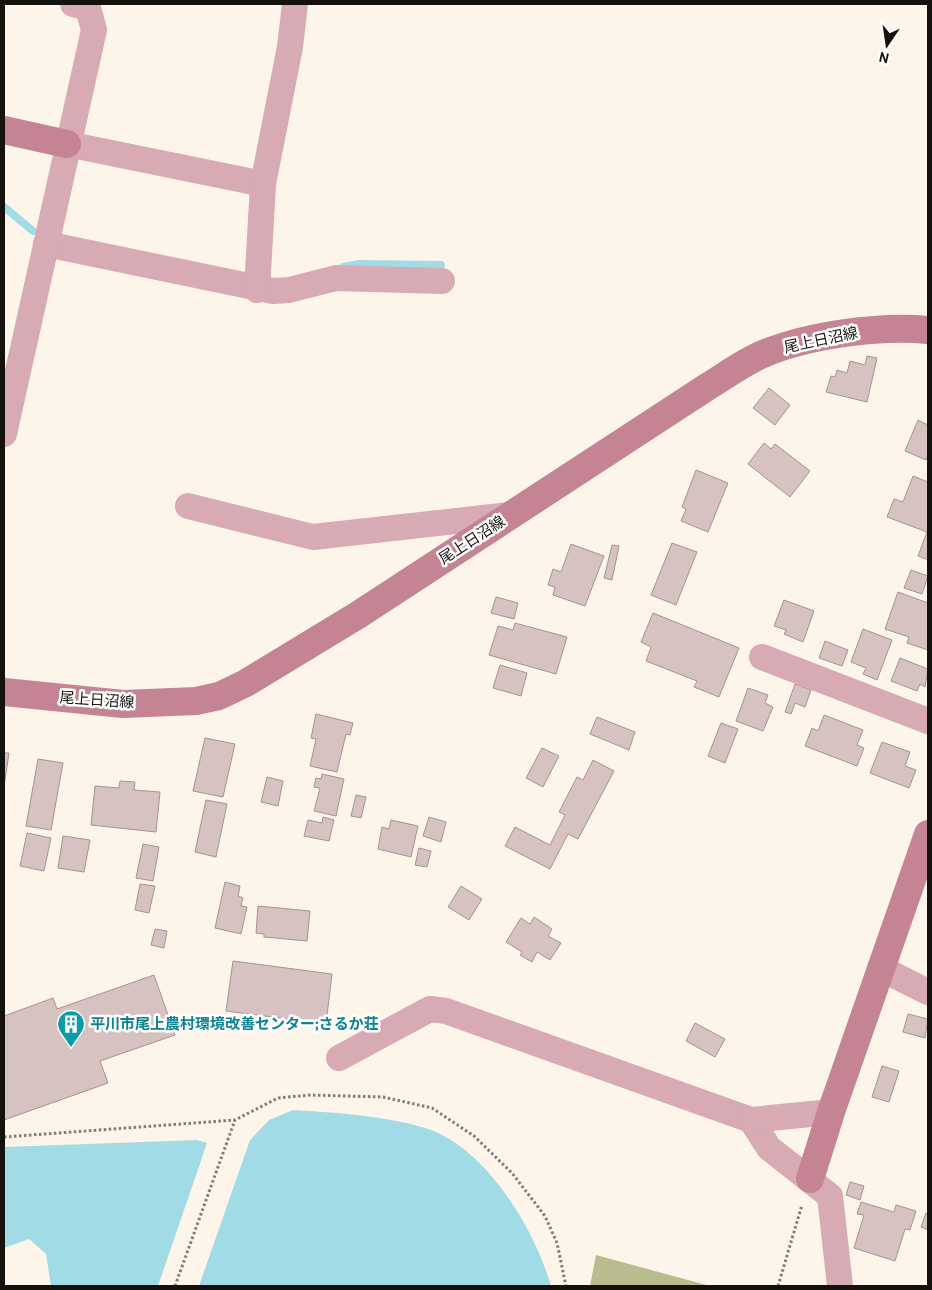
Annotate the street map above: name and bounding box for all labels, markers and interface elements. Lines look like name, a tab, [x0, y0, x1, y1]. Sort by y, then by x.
north arrow	[862, 20, 912, 70]
text: N	[878, 47, 891, 66]
street label: 尾上日沼線	[783, 324, 860, 359]
street label: 尾上日沼線	[436, 513, 509, 570]
street label: 尾上日沼線	[59, 689, 135, 714]
building icon: 平川市尾上農村環境改善センター;さるか荘	[56, 1009, 86, 1048]
place label: 平川市尾上農村環境改善センター;さるか荘	[90, 1015, 379, 1035]

